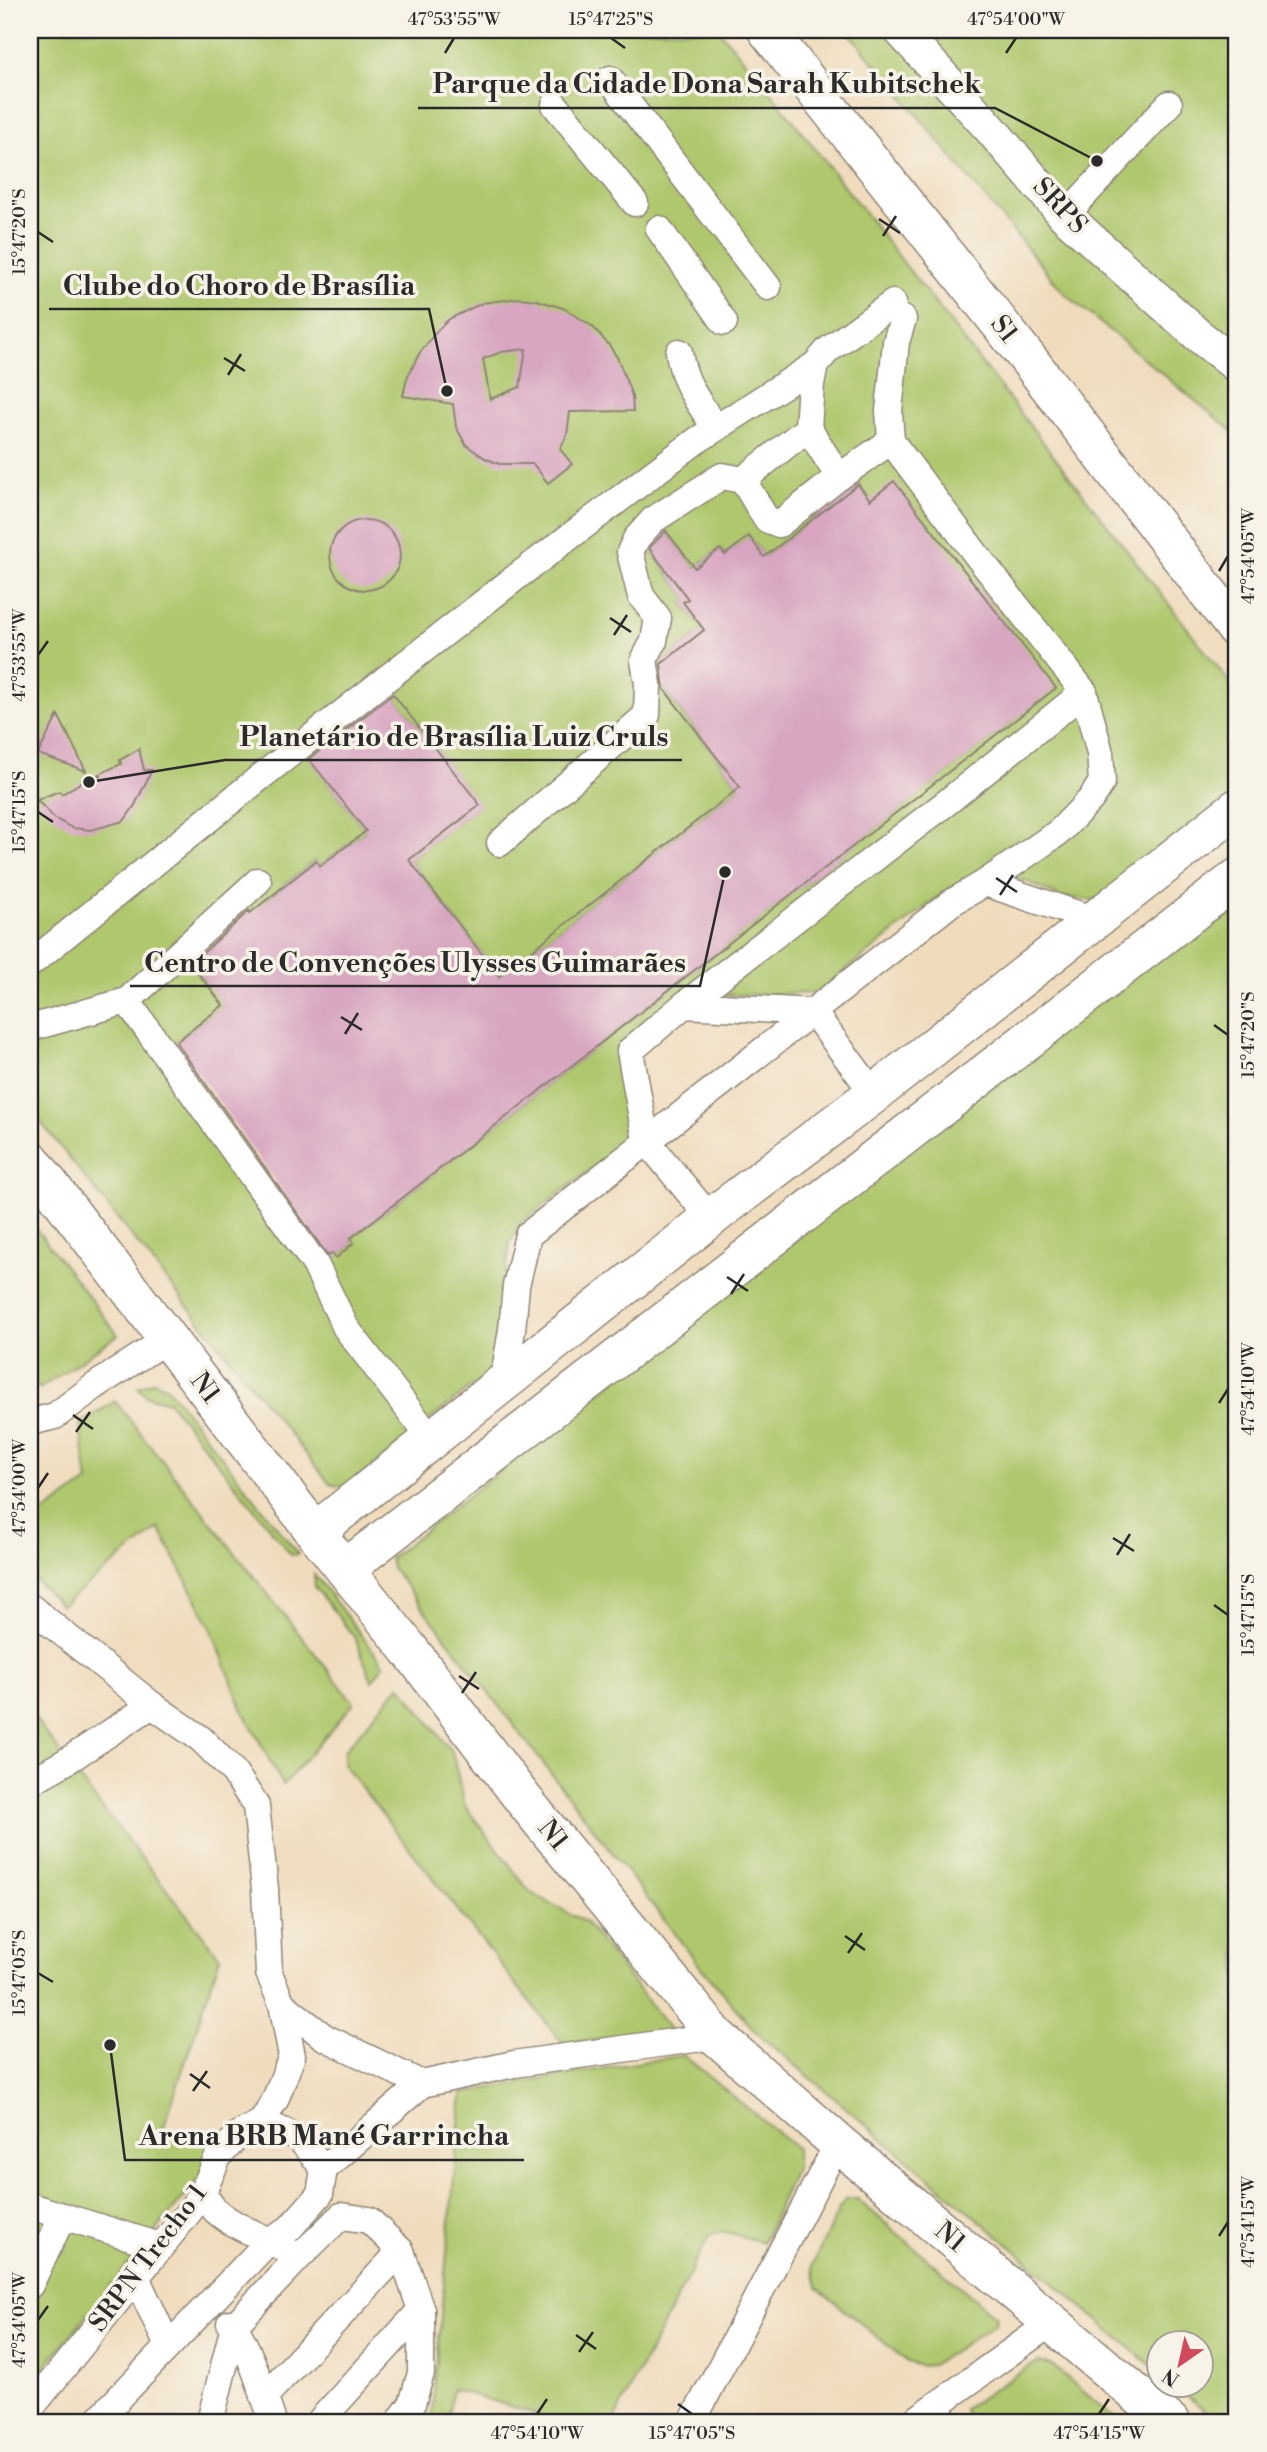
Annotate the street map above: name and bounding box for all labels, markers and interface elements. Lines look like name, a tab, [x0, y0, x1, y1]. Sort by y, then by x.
text: 47°53'55"W	[408, 8, 501, 31]
text: 15°47'25"S	[569, 8, 653, 31]
text: 47°54'00"W	[967, 8, 1066, 31]
callout: Parque da Cidade Dona Sarah Kubitschek	[418, 59, 995, 108]
text: Parque da Cidade Dona Sarah Kubitschek	[433, 67, 982, 102]
street label: SRPS	[1026, 171, 1094, 241]
text: 15°47'20"S	[8, 189, 31, 275]
callout: Clube do Choro de Brasília	[49, 260, 429, 309]
text: Clube do Choro de Brasília	[63, 269, 416, 304]
street label: S1	[983, 309, 1025, 349]
text: 47°54'05"W	[1237, 507, 1260, 604]
text: 47°53'55"W	[8, 608, 31, 701]
callout: Planetário de Brasília Luiz Cruls	[225, 711, 682, 760]
text: Planetário de Brasília Luiz Cruls	[239, 720, 669, 755]
text: 15°47'15"S	[8, 771, 31, 853]
callout: Centro de Convenções Ulysses Guimarães	[130, 937, 700, 986]
text: Centro de Convenções Ulysses Guimarães	[144, 946, 686, 981]
text: 15°47'20"S	[1237, 992, 1260, 1078]
text: 47°54'10"W	[1237, 1342, 1260, 1436]
street label: N1	[183, 1366, 227, 1410]
text: 47°54'00"W	[8, 1438, 31, 1537]
text: 15°47'15"S	[1237, 1574, 1260, 1656]
street label: N1	[531, 1813, 575, 1857]
text: 15°47'05"S	[8, 1930, 31, 2016]
callout: Arena BRB Mané Garrincha	[125, 2111, 524, 2160]
text: Arena BRB Mané Garrincha	[138, 2119, 510, 2154]
text: 47°54'15"W	[1237, 2175, 1260, 2268]
street label: SRPN Trecho 1	[82, 2178, 214, 2338]
street label: N1	[928, 2215, 972, 2259]
text: 47°54'05"W	[8, 2271, 31, 2368]
north arrow	[1144, 2330, 1214, 2400]
text: N	[1158, 2363, 1184, 2391]
text: 47°54'10"W	[490, 2422, 584, 2445]
text: 15°47'05"S	[649, 2422, 735, 2445]
text: 47°54'15"W	[1053, 2422, 1146, 2445]

